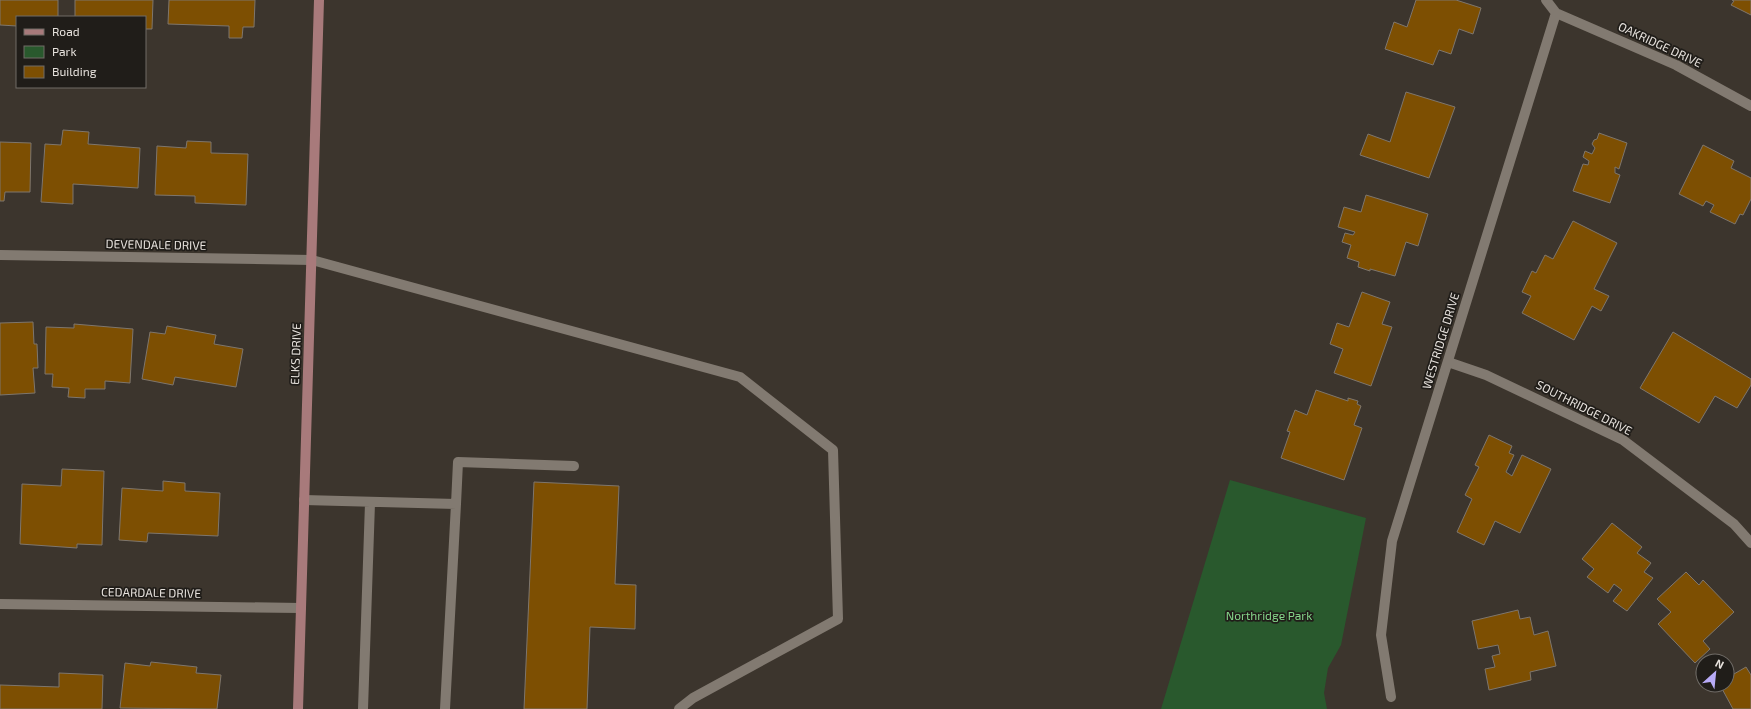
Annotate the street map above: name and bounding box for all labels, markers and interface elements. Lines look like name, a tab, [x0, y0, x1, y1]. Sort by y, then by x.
legend	[16, 16, 146, 88]
street label: OAKRIDGE DRIVE	[1616, 19, 1705, 70]
text: Road	[52, 24, 80, 38]
text: Park	[52, 44, 77, 58]
text: Building	[52, 64, 97, 78]
street label: DEVENDALE DRIVE	[106, 236, 207, 252]
street label: WESTRIDGE DRIVE	[1419, 291, 1461, 390]
street label: ELKS DRIVE	[287, 322, 303, 385]
street label: SOUTHRIDGE DRIVE	[1534, 377, 1635, 437]
street label: CEDARDALE DRIVE	[101, 584, 201, 600]
park label: Northridge Park	[1226, 608, 1312, 622]
north arrow	[1695, 653, 1735, 693]
text: N	[1713, 656, 1726, 671]

